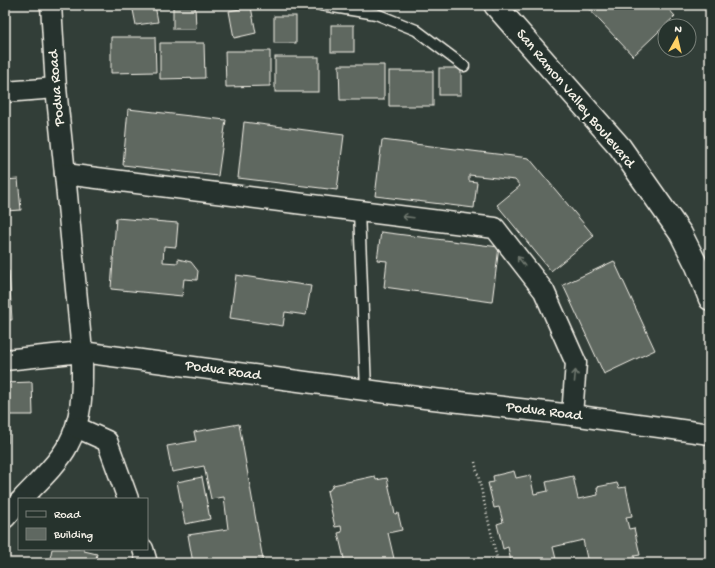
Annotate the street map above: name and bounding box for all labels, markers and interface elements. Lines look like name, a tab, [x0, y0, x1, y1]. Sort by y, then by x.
north arrow	[657, 18, 697, 58]
text: N	[674, 24, 683, 37]
street label: San Ramon Valley Boulevard	[512, 26, 639, 173]
street label: Podva Road	[45, 48, 69, 128]
one-way arrow	[402, 213, 415, 221]
one-way arrow	[517, 256, 525, 267]
street label: Podva Road	[183, 357, 263, 385]
one-way arrow	[571, 370, 578, 383]
street label: Podva Road	[504, 398, 584, 426]
legend	[18, 498, 148, 550]
text: Road	[54, 509, 81, 523]
text: Building	[53, 529, 93, 543]

